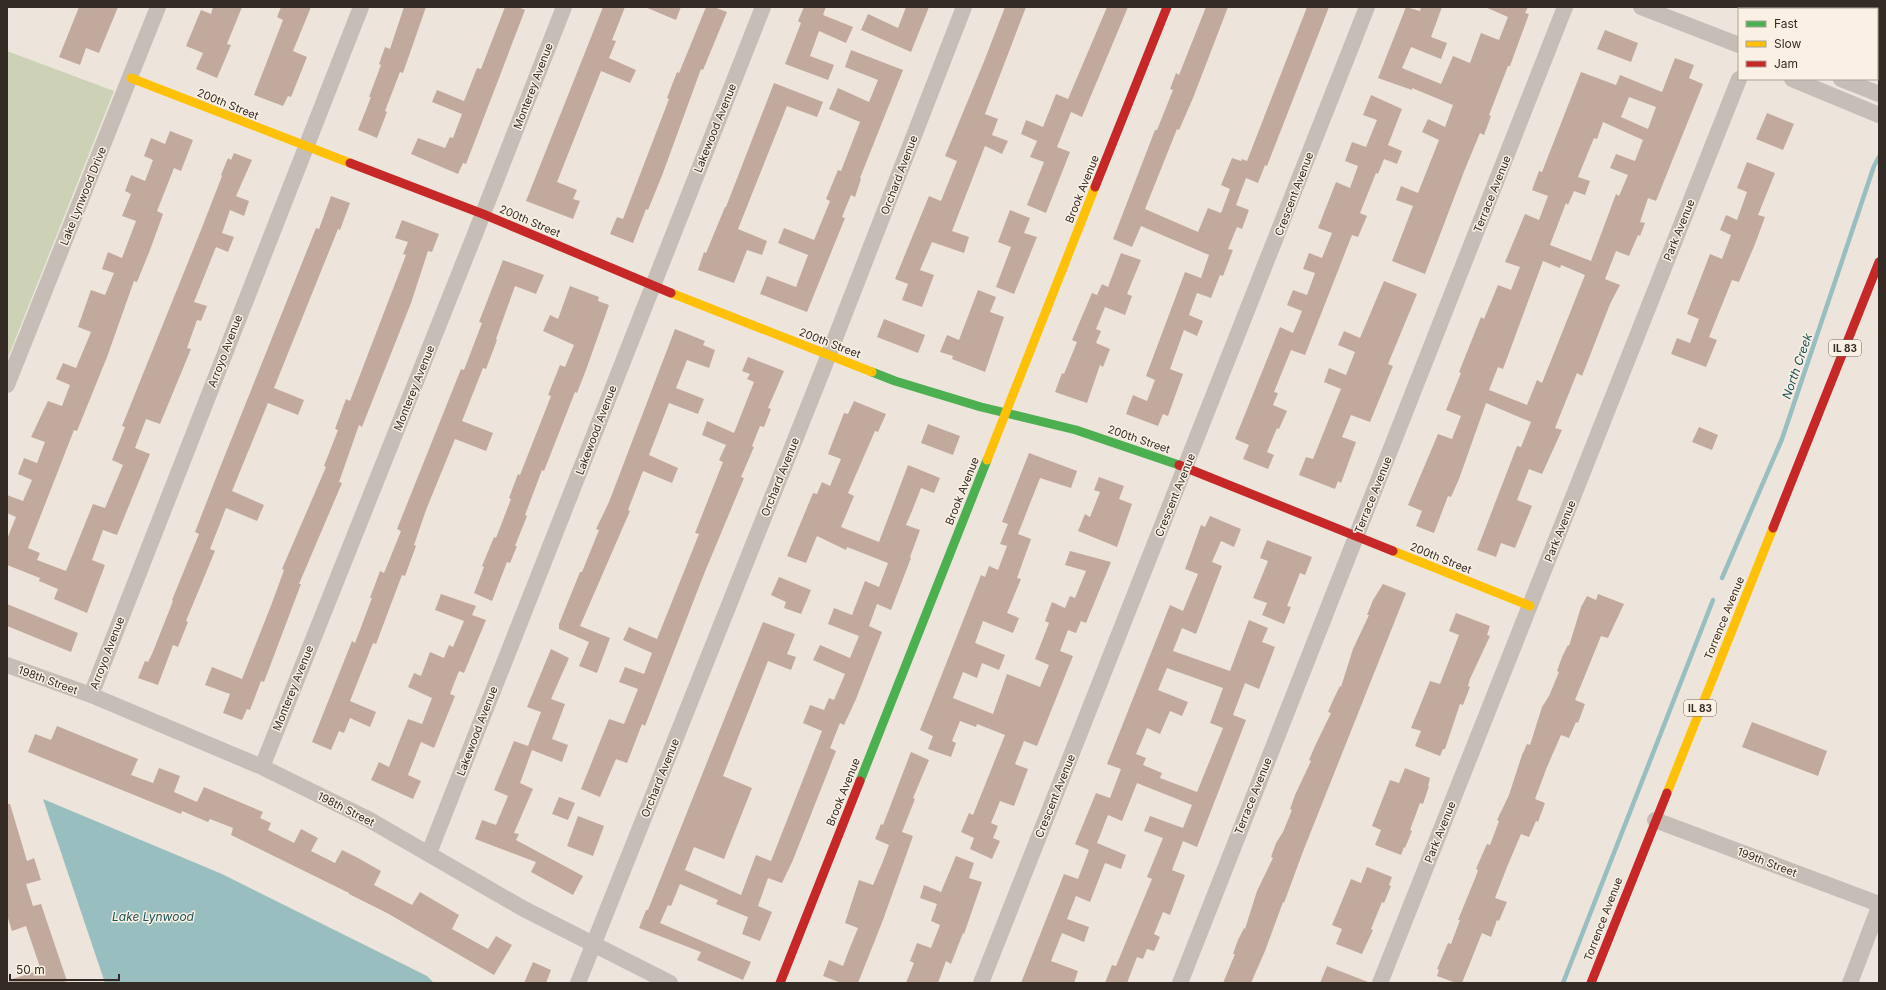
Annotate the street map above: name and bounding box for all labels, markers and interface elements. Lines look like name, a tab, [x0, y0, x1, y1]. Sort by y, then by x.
legend	[1738, 8, 1878, 80]
text: Fast	[1774, 16, 1798, 31]
text: Slow	[1774, 36, 1802, 51]
street label: Monterey Avenue	[510, 41, 556, 131]
text: Jam	[1774, 56, 1798, 71]
street label: Lakewood Avenue	[691, 81, 739, 175]
street label: 200th Street	[195, 85, 261, 123]
street label: Orchard Avenue	[877, 133, 921, 217]
street label: Lake Lynwood Drive	[57, 145, 109, 247]
street label: Crescent Avenue	[1272, 150, 1316, 238]
street label: Brook Avenue	[1062, 153, 1102, 225]
street label: Terrace Avenue	[1470, 153, 1514, 235]
street label: Park Avenue	[1660, 197, 1698, 263]
street label: 200th Street	[497, 202, 563, 240]
street label: Arroyo Avenue	[205, 313, 245, 389]
street label: 200th Street	[797, 325, 863, 361]
water label: North Creek	[1779, 331, 1815, 401]
road number: IL 83	[1829, 340, 1861, 356]
street label: Monterey Avenue	[390, 343, 438, 433]
street label: Lakewood Avenue	[572, 383, 620, 477]
street label: 200th Street	[1106, 422, 1172, 456]
street label: Orchard Avenue	[758, 436, 802, 518]
street label: Crescent Avenue	[1152, 451, 1198, 539]
street label: Terrace Avenue	[1351, 454, 1395, 536]
street label: Brook Avenue	[942, 455, 982, 527]
street label: Park Avenue	[1541, 498, 1579, 564]
street label: 200th Street	[1408, 539, 1474, 577]
street label: Torrence Avenue	[1701, 574, 1747, 662]
street label: Arroyo Avenue	[87, 615, 127, 691]
street label: Monterey Avenue	[269, 643, 317, 733]
street label: 198th Street	[16, 663, 80, 697]
street label: Lakewood Avenue	[453, 684, 501, 778]
road number: IL 83	[1684, 700, 1716, 716]
street label: Orchard Avenue	[638, 737, 682, 819]
street label: Crescent Avenue	[1032, 752, 1078, 840]
street label: Terrace Avenue	[1231, 755, 1275, 837]
street label: Brook Avenue	[823, 756, 863, 828]
street label: 198th Street	[315, 789, 377, 830]
street label: Park Avenue	[1421, 799, 1459, 865]
street label: 199th Street	[1735, 844, 1799, 880]
street label: Torrence Avenue	[1581, 875, 1625, 963]
water label: Lake Lynwood	[112, 909, 195, 924]
scale bar	[10, 956, 119, 982]
text: 50 m	[16, 962, 45, 977]

